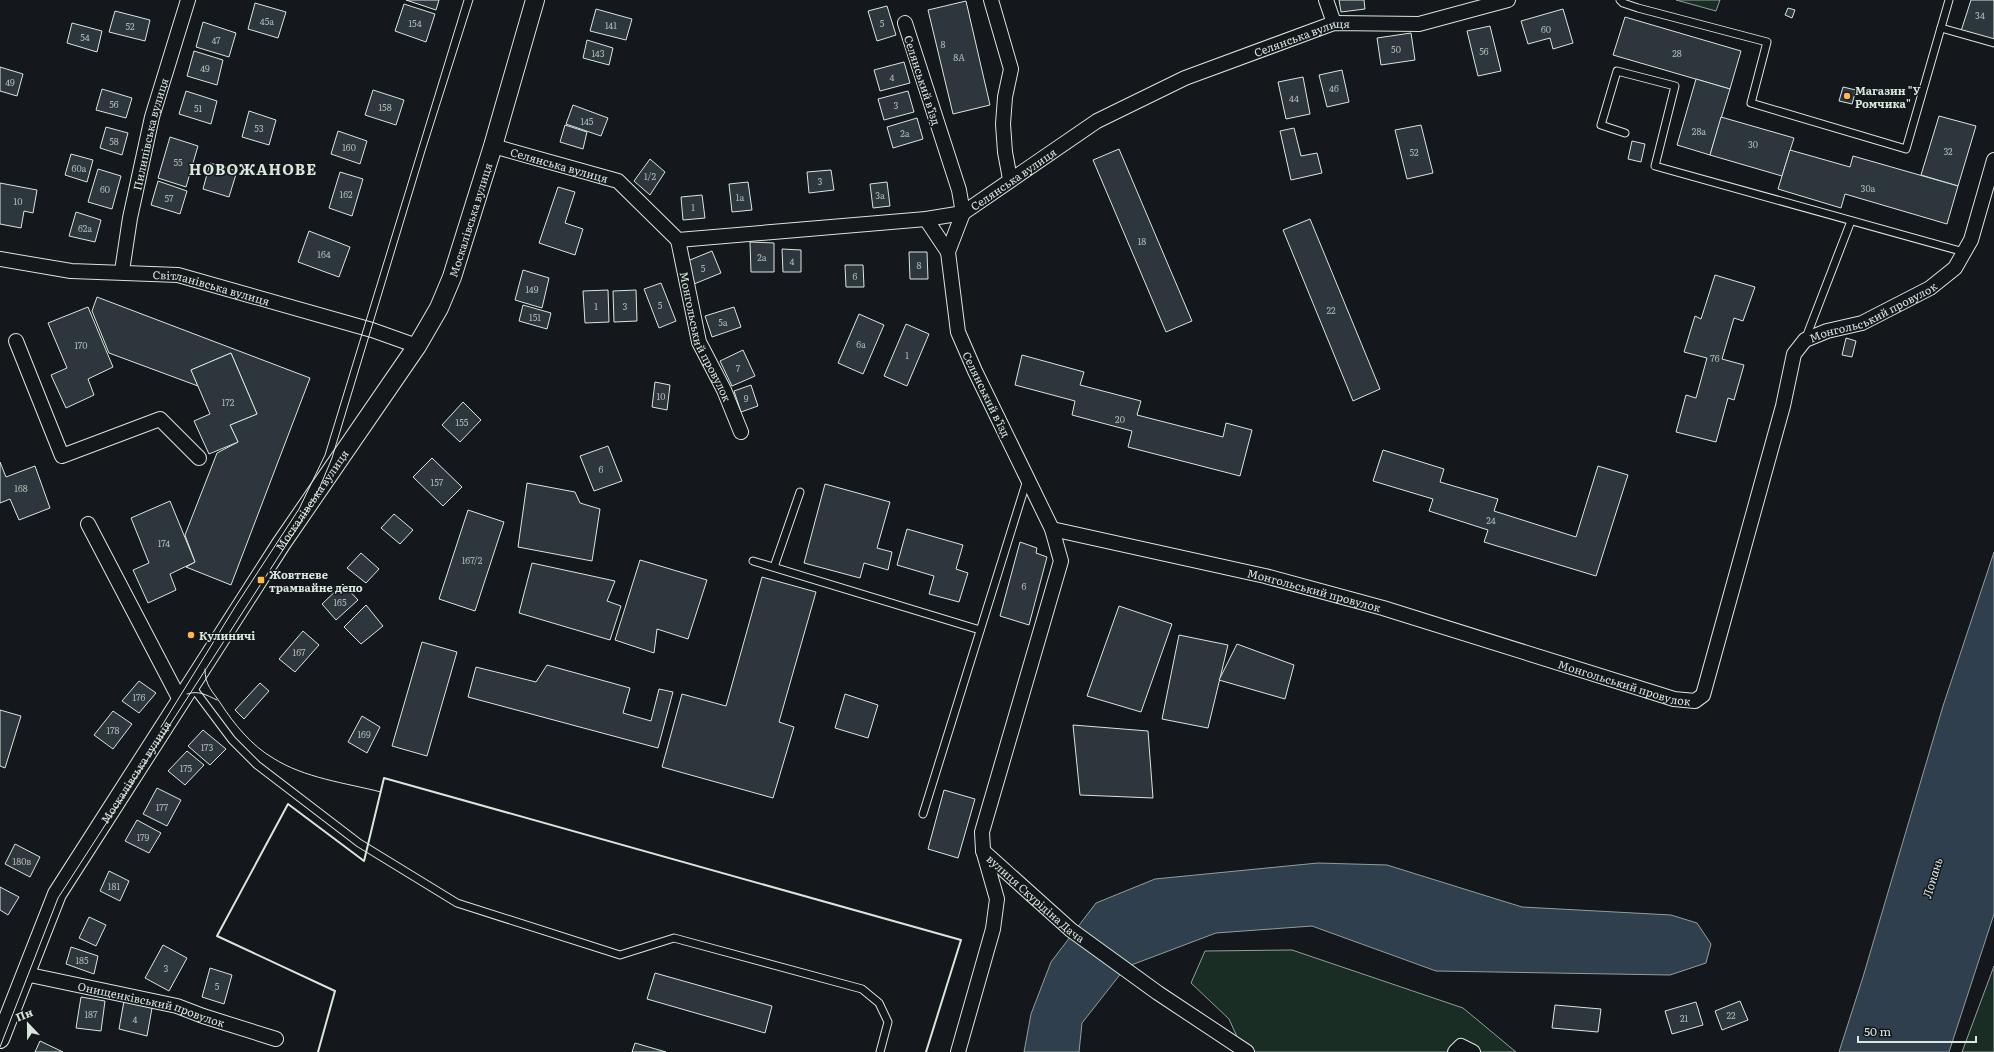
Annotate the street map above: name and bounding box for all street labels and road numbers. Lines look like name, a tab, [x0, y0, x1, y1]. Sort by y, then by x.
street label: Селянська вулиця	[1251, 15, 1350, 60]
street label: Селянський вʼїзд	[901, 33, 945, 127]
street label: Пилипівська вулиця	[128, 75, 172, 192]
street label: Селянська вулиця	[509, 143, 611, 186]
street label: Селянська вулиця	[967, 143, 1059, 214]
street label: Москалівська вулиця	[444, 160, 495, 279]
street label: Світланівська вулиця	[152, 266, 272, 309]
street label: Монгольський провулок	[677, 270, 736, 404]
street label: Монгольський провулок	[1807, 277, 1940, 346]
street label: Селянський вʼїзд	[959, 348, 1015, 440]
street label: Москалівська вулиця	[271, 446, 352, 553]
street label: Монгольський провулок	[1246, 564, 1383, 615]
street label: Монгольський провулок	[1556, 655, 1692, 709]
street label: Москалівська вулиця	[96, 717, 174, 826]
street label: вулиця Скурідіна Дача	[984, 850, 1088, 946]
street label: Онищенківський провулок	[76, 977, 227, 1031]

